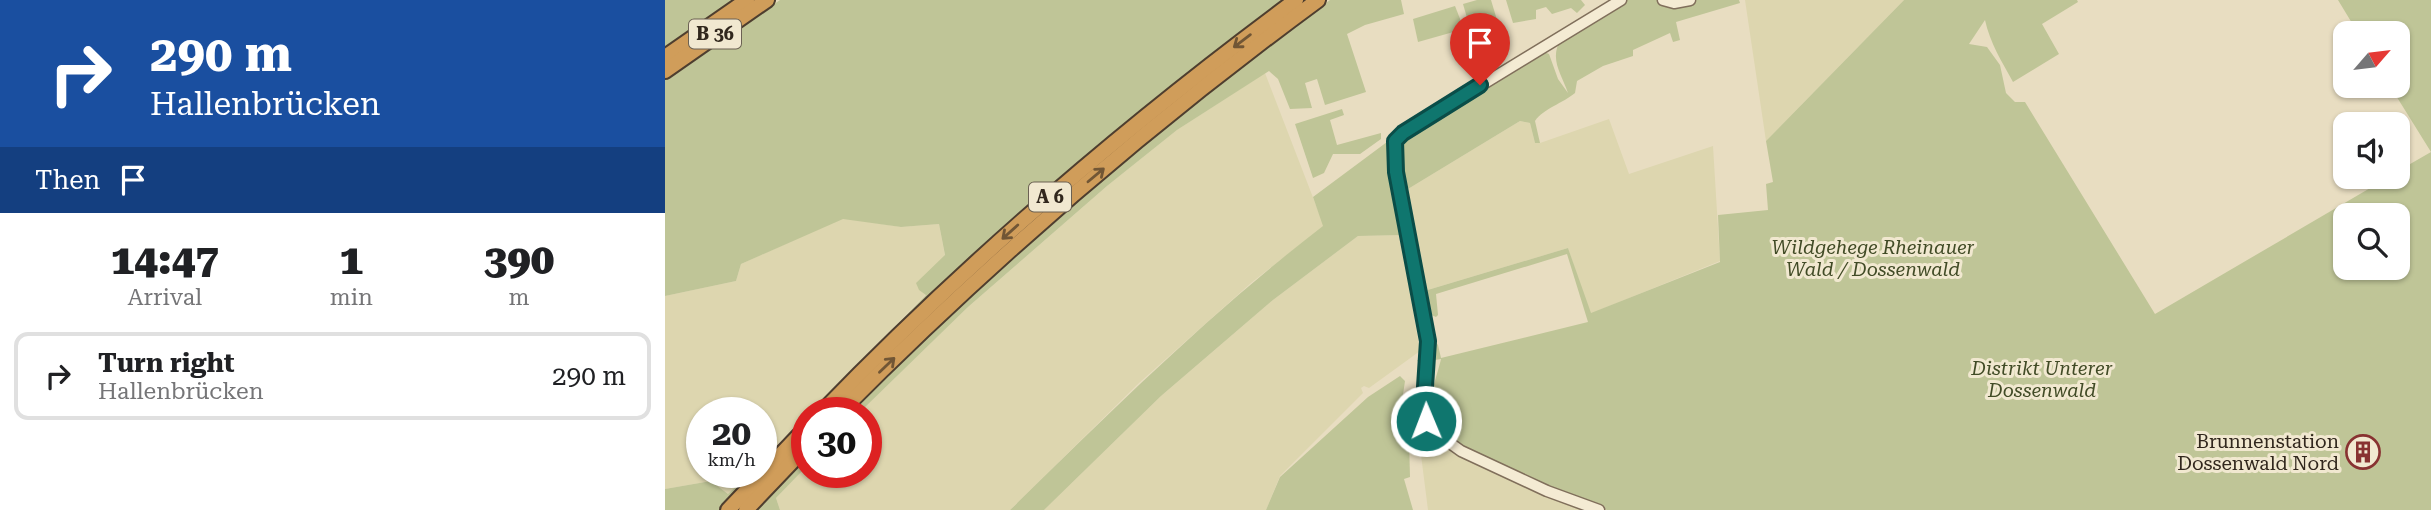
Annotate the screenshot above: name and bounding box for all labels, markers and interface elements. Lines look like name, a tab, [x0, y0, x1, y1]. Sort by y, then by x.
pin	[1450, 13, 1510, 85]
road number: B 36	[689, 19, 741, 48]
north arrow	[2333, 21, 2410, 98]
map controls	[2333, 21, 2410, 280]
icon: arrive	[1461, 24, 1499, 62]
text: 290 m	[150, 26, 292, 83]
icon: right	[35, 28, 126, 119]
one-way arrow	[1233, 33, 1252, 48]
text: Hallenbrücken	[150, 85, 380, 123]
button: sound	[2333, 112, 2410, 189]
icon: arrive	[114, 161, 152, 199]
text: Then	[35, 165, 100, 195]
one-way arrow	[1086, 167, 1104, 183]
road number: A 6	[1029, 182, 1071, 212]
button: search	[2333, 203, 2410, 280]
one-way arrow	[1002, 224, 1019, 241]
text: 14:47	[111, 235, 219, 284]
text: 1	[339, 235, 363, 284]
text: 390	[484, 235, 554, 284]
park label: Wildgehege Rheinauer Wald / Dossenwald	[1771, 236, 1975, 281]
text: Arrival	[127, 284, 202, 311]
text: min	[330, 284, 373, 311]
text: m	[508, 284, 529, 311]
text: Turn right	[98, 348, 234, 378]
one-way arrow	[878, 356, 895, 373]
icon: right	[39, 357, 77, 395]
park label: Distrikt Unterer Dossenwald	[1970, 357, 2113, 402]
text: 290 m	[552, 361, 626, 391]
text: Hallenbrücken	[98, 378, 264, 405]
position arrow	[1389, 384, 1463, 458]
speed limit sign: 30	[791, 397, 882, 488]
text: 20	[712, 413, 751, 454]
place label: Brunnenstation Dossenwald Nord	[2177, 430, 2339, 475]
building icon: Brunnenstation Dossenwald Nord	[2344, 433, 2382, 471]
text: km/h	[707, 449, 756, 470]

